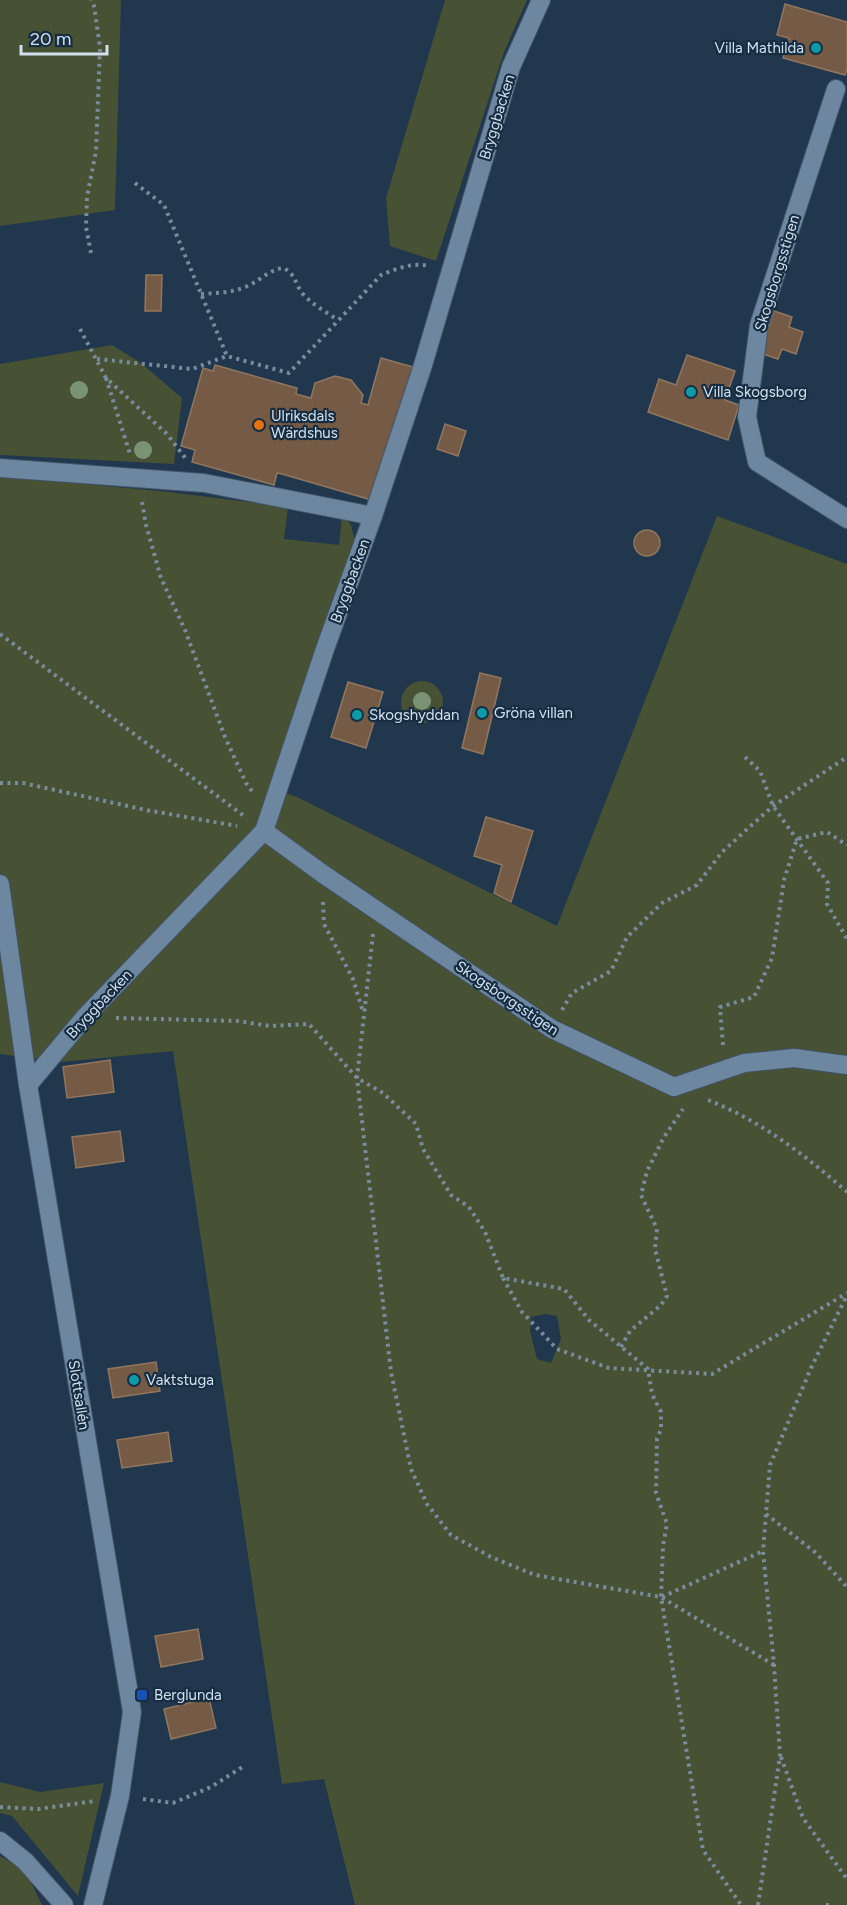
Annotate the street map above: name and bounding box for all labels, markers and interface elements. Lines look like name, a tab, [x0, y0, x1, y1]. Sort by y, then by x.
scale bar	[21, 18, 106, 56]
text: 20 m	[30, 28, 71, 50]
place label: Villa Mathilda	[715, 39, 804, 57]
marker: Villa Mathilda	[809, 41, 823, 55]
street label: Bryggbacken	[476, 72, 518, 162]
street label: Skogsborgsstigen	[751, 213, 803, 333]
place label: Villa Skogsborg	[703, 383, 807, 401]
marker: Villa Skogsborg	[684, 385, 698, 399]
place label: Ulriksdals Wärdshus	[271, 407, 338, 442]
marker: Ulriksdals Wärdshus	[252, 418, 266, 432]
street label: Bryggbacken	[327, 537, 373, 625]
place label: Gröna villan	[494, 704, 573, 722]
place label: Skogshyddan	[369, 706, 459, 724]
marker: Gröna villan	[475, 706, 489, 720]
marker: Skogshyddan	[350, 708, 364, 722]
street label: Skogsborgsstigen	[452, 957, 562, 1039]
street label: Bryggbacken	[62, 966, 136, 1042]
street label: Slottsallén	[65, 1359, 93, 1431]
place label: Vaktstuga	[146, 1371, 214, 1389]
marker: Vaktstuga	[127, 1373, 141, 1387]
place label: Berglunda	[154, 1686, 222, 1704]
marker: Berglunda	[135, 1688, 149, 1702]

